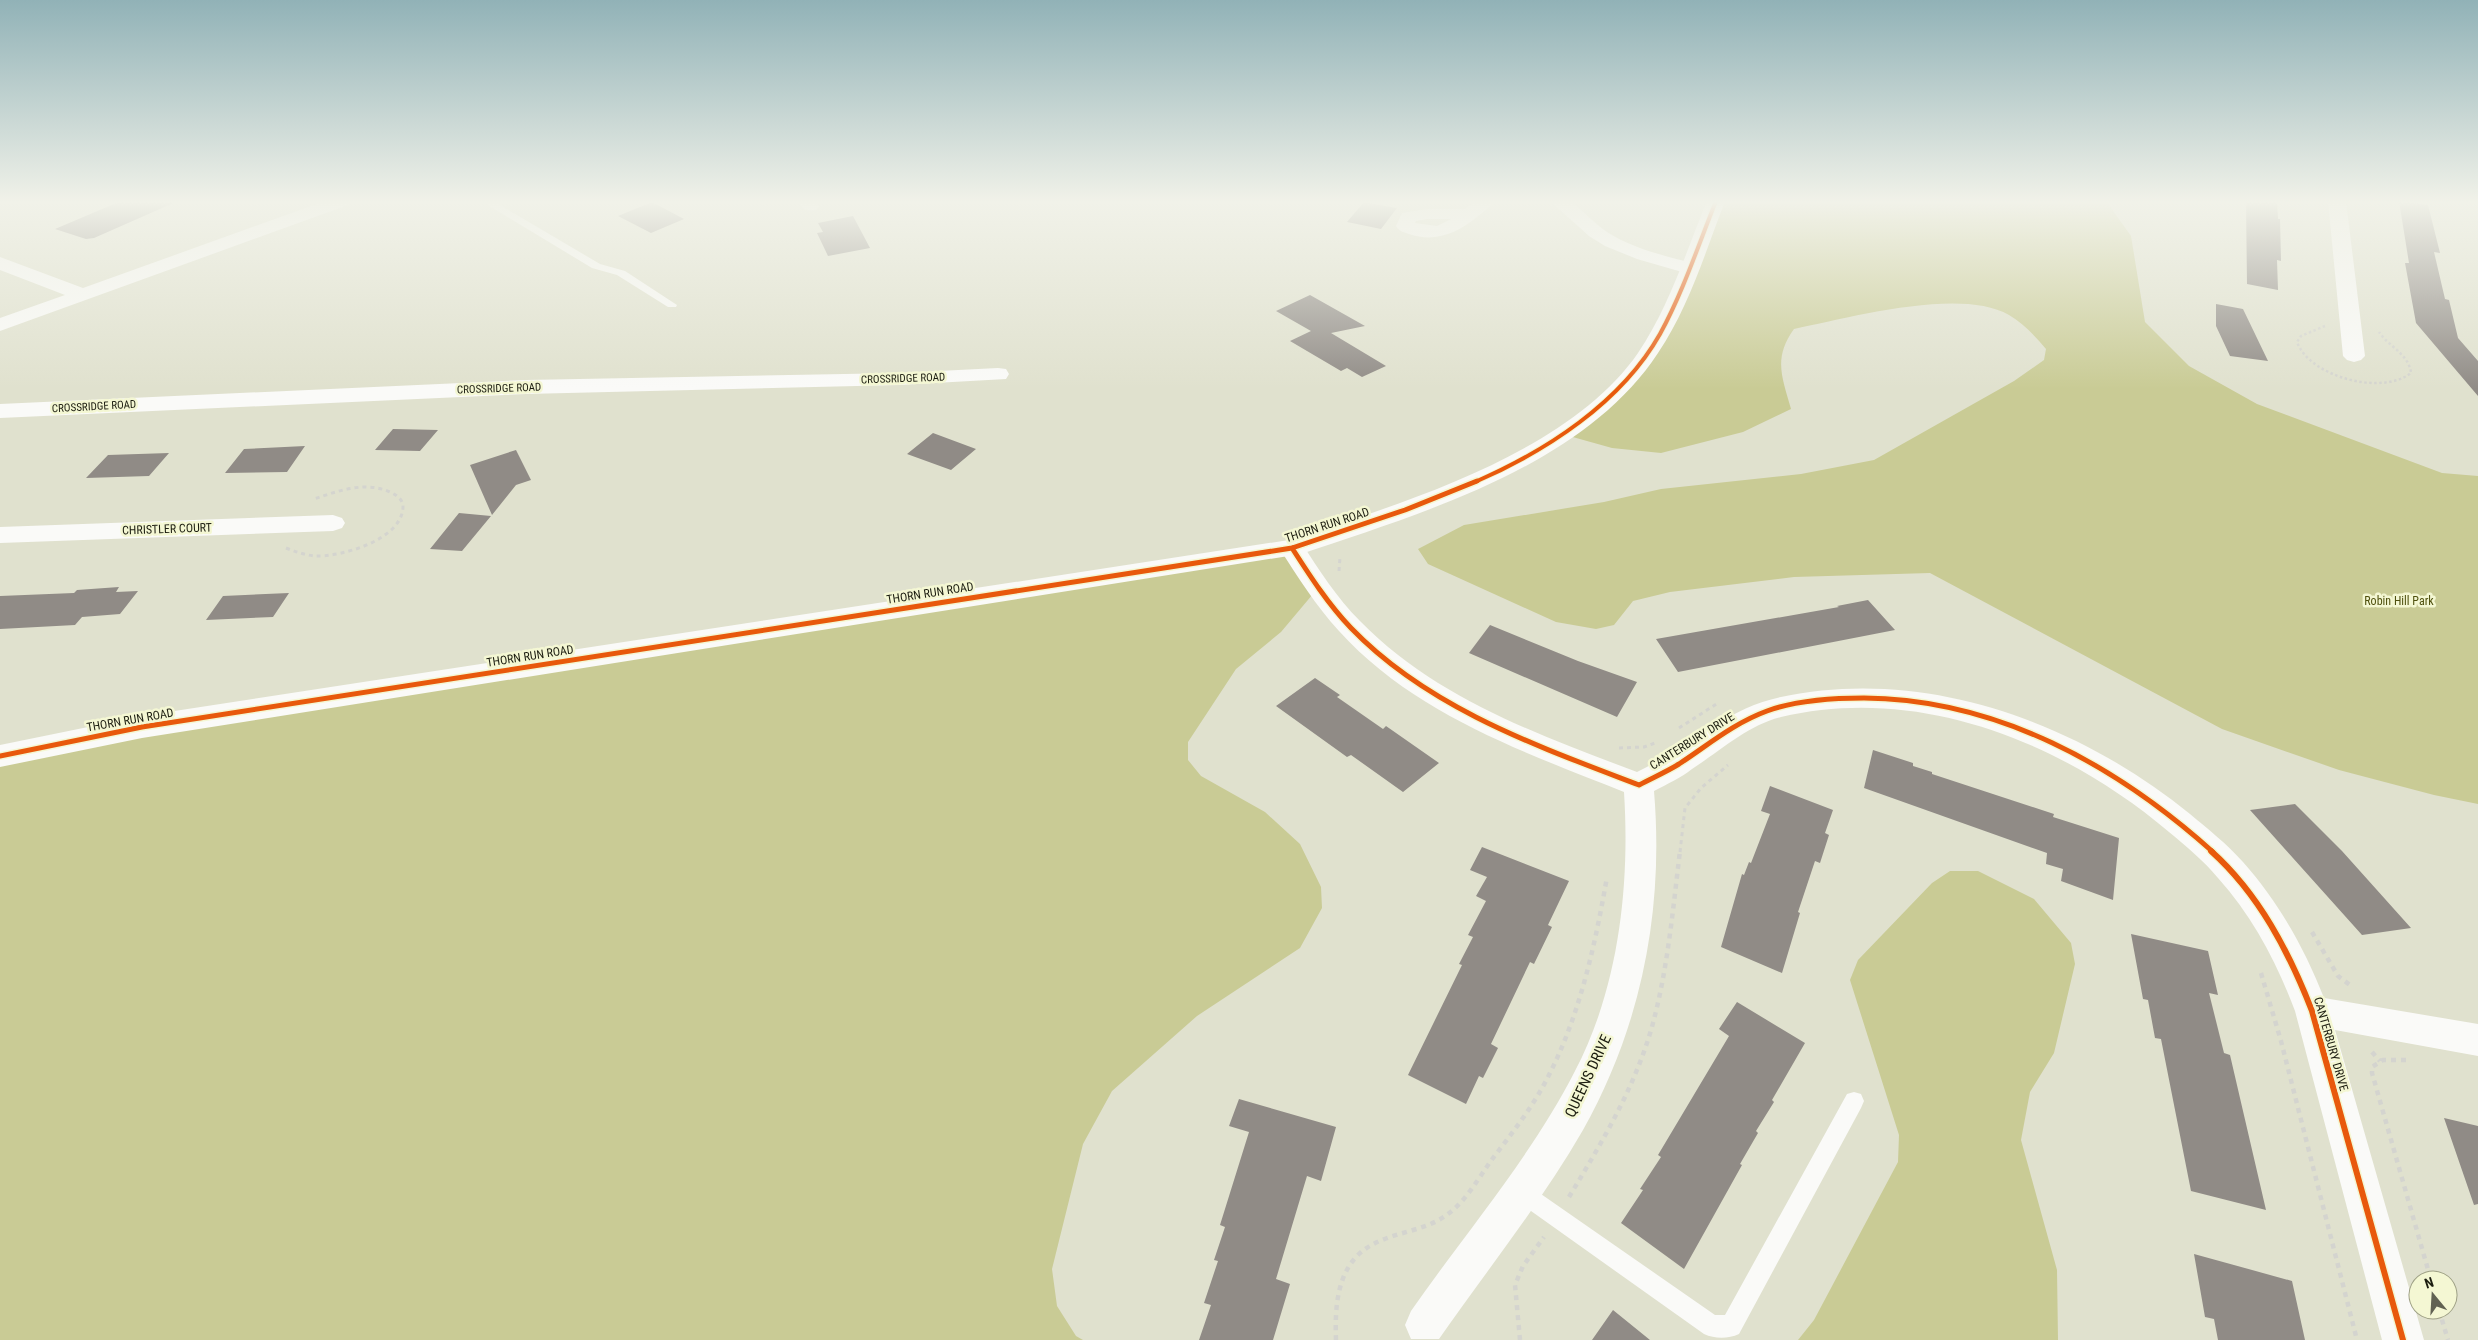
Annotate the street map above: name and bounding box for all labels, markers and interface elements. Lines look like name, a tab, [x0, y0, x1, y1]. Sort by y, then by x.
street label: CROSSRIDGE ROAD	[861, 371, 945, 386]
street label: CROSSRIDGE ROAD	[457, 381, 541, 396]
street label: CROSSRIDGE ROAD	[52, 398, 137, 415]
street label: THORN RUN ROAD	[1283, 505, 1371, 545]
street label: CHRISTLER COURT	[122, 520, 212, 538]
street label: THORN RUN ROAD	[885, 579, 975, 607]
park label: Robin Hill Park	[2364, 594, 2434, 608]
street label: THORN RUN ROAD	[485, 642, 575, 670]
street label: THORN RUN ROAD	[85, 705, 175, 735]
street label: CANTERBURY DRIVE	[1647, 709, 1737, 773]
street label: CANTERBURY DRIVE	[2311, 995, 2351, 1093]
street label: QUEENS DRIVE	[1561, 1032, 1615, 1120]
north arrow	[2408, 1270, 2458, 1320]
text: N	[2422, 1274, 2436, 1292]

